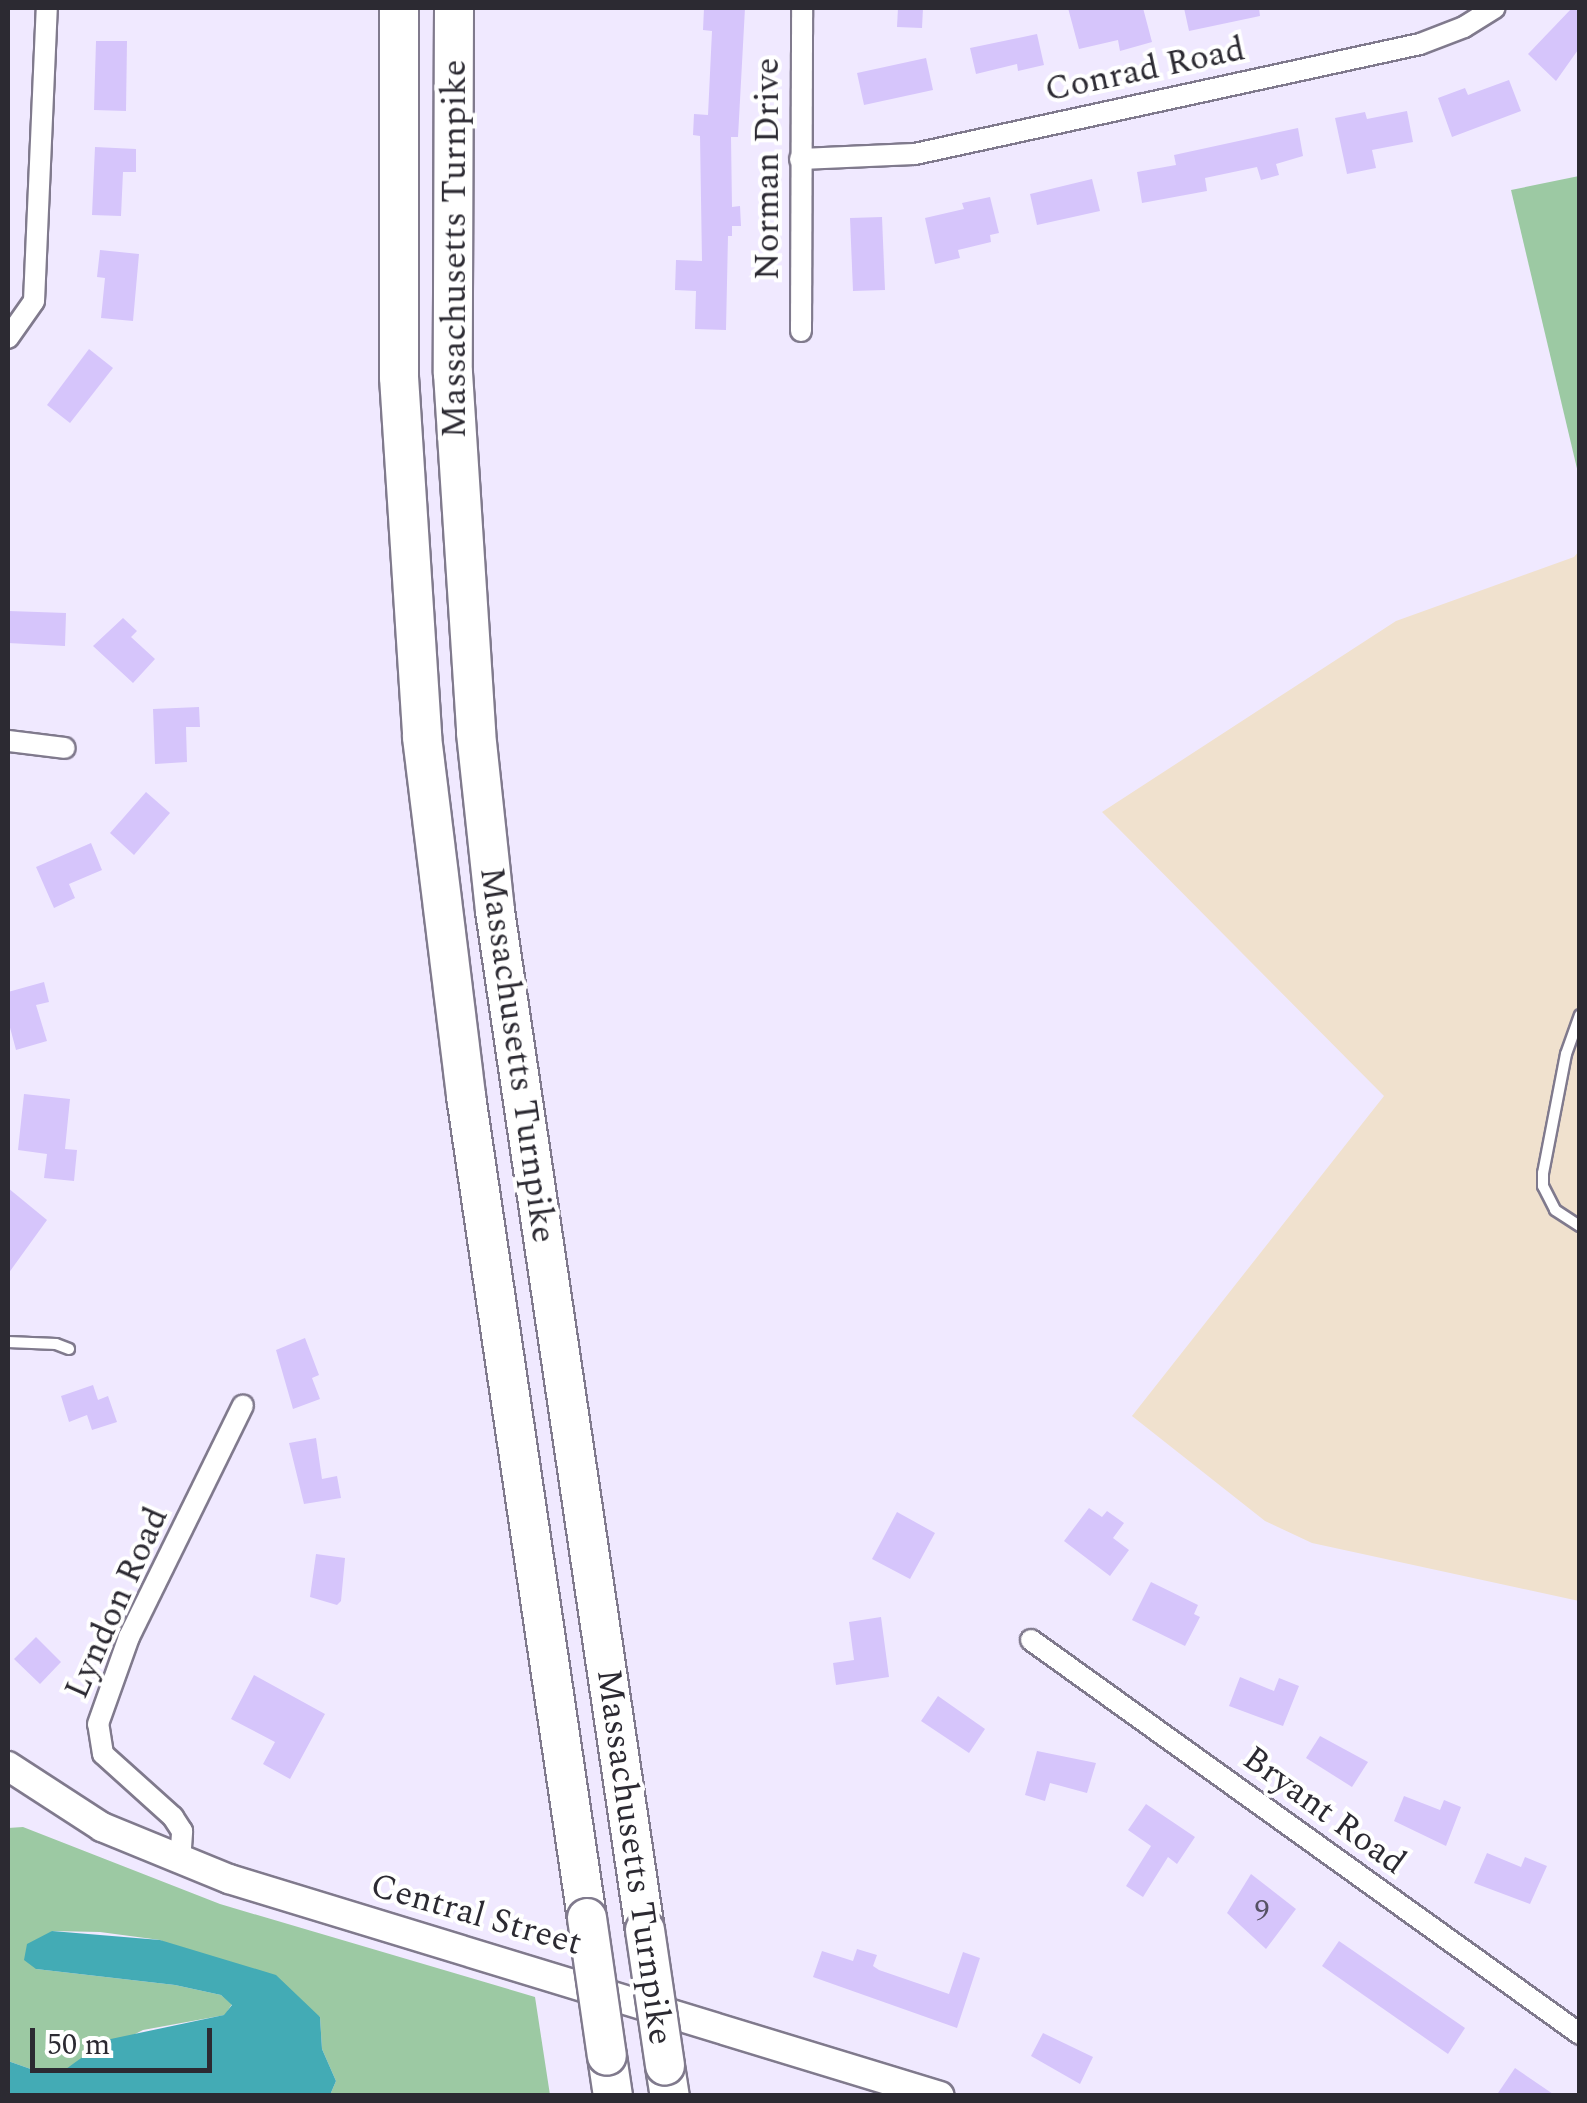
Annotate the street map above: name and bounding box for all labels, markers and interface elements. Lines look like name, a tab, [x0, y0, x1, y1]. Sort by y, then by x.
street label: Conrad Road	[1041, 28, 1249, 112]
street label: Norman Drive	[747, 58, 789, 280]
street label: Massachusetts Turnpike	[434, 60, 476, 438]
street label: Massachusetts Turnpike	[470, 864, 564, 1246]
street label: Lyndon Road	[56, 1501, 178, 1705]
street label: Massachusetts Turnpike	[587, 1666, 681, 2048]
street label: Bryant Road	[1234, 1738, 1414, 1884]
street label: Central Street	[366, 1865, 586, 1965]
house number: 9	[1255, 1893, 1269, 1929]
scale bar	[35, 2008, 218, 2070]
text: 50 m	[47, 2022, 110, 2068]

